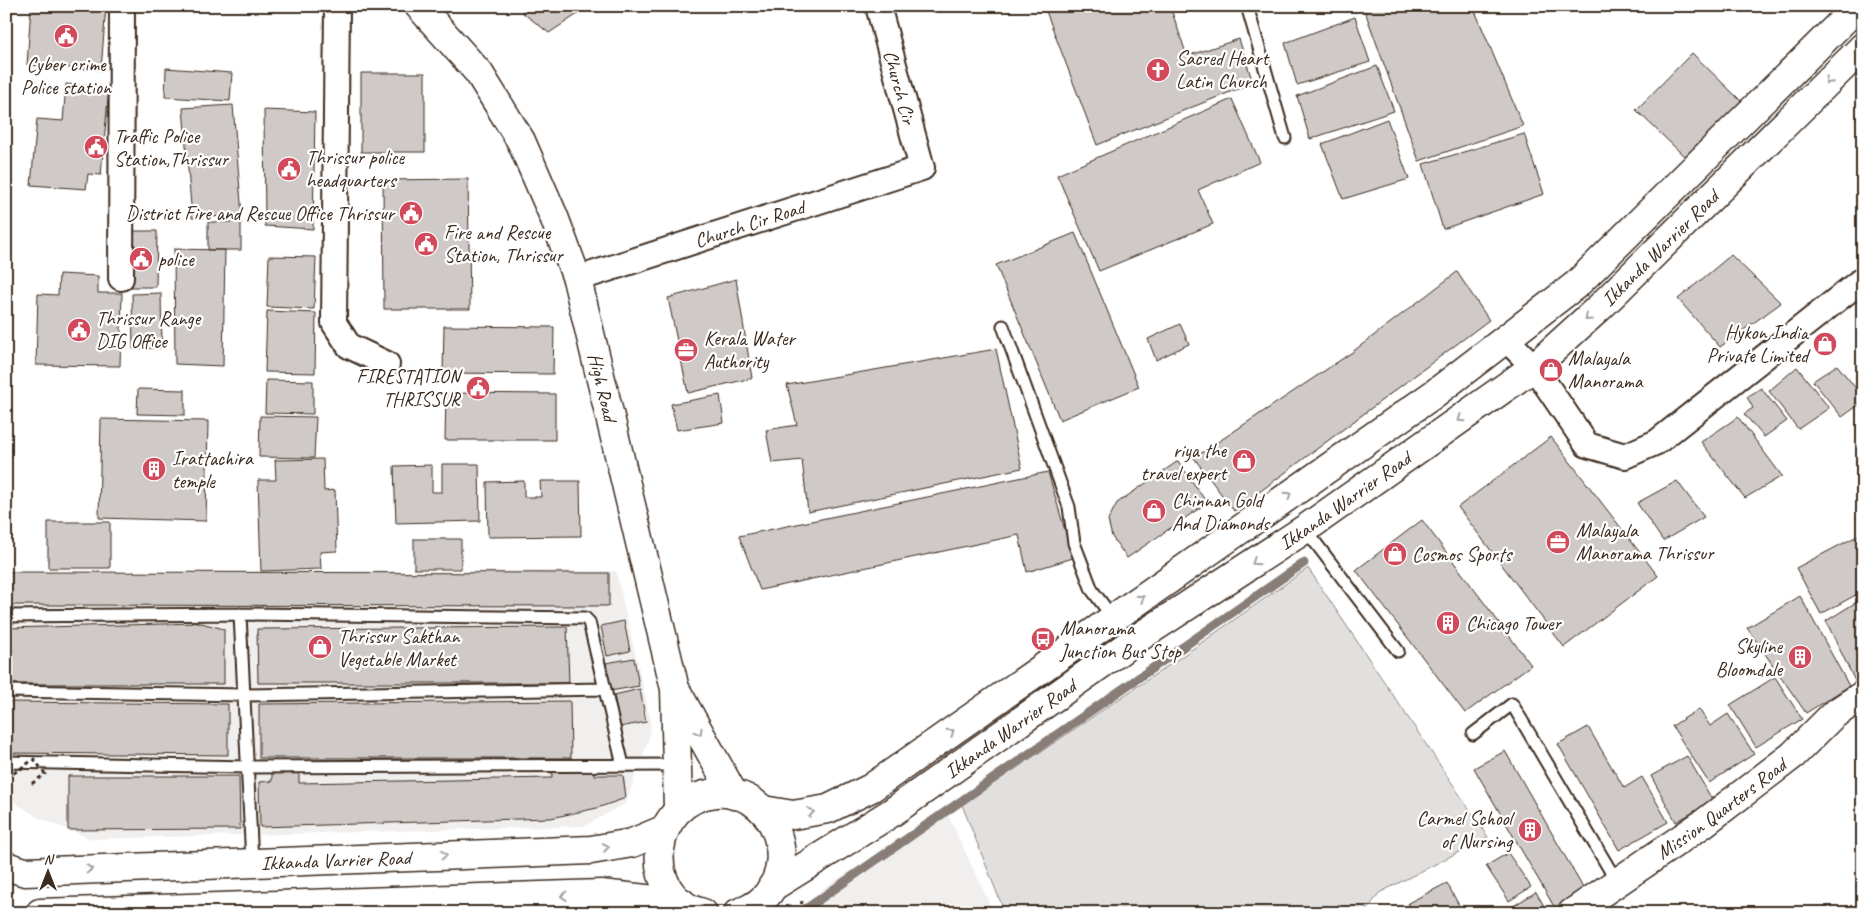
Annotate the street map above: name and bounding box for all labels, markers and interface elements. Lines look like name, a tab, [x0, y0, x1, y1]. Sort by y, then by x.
public building icon: Cyber crime Police station	[53, 23, 79, 49]
place label: Sacred Heart Latin Church	[1176, 46, 1270, 94]
street label: Church Cir	[878, 48, 922, 128]
place label: Cyber crime Police station	[21, 52, 112, 100]
church icon: Sacred Heart Latin Church	[1145, 57, 1171, 83]
one-way arrow	[1825, 76, 1834, 85]
place label: Traffic Police Station,Thrissur	[114, 124, 230, 172]
public building icon: Traffic Police Station,Thrissur	[83, 134, 109, 160]
place label: Thrissur police headquarters	[306, 145, 406, 193]
public building icon: Thrissur police headquarters	[276, 156, 302, 182]
street label: Ikkanda Warrier Road	[1596, 183, 1726, 312]
street label: Church Cir Road	[691, 194, 810, 253]
public building icon: District Fire and Rescue Office Thrissur	[398, 200, 424, 226]
place label: District Fire and Rescue Office Thrissur	[126, 201, 396, 226]
place label: Fire and Rescue Station, Thrissur	[444, 220, 565, 268]
public building icon: Fire and Rescue Station, Thrissur	[413, 231, 439, 257]
public building icon: police	[128, 246, 154, 272]
place label: police	[158, 247, 195, 272]
place label: Thrissur Range DIG Office	[96, 306, 202, 354]
one-way arrow	[1584, 312, 1593, 321]
public building icon: Thrissur Range DIG Office	[66, 317, 92, 343]
place label: Hykon India Private Limited	[1707, 320, 1811, 368]
place label: Kerala Water Authority	[704, 326, 797, 374]
shop icon: Hykon India Private Limited	[1812, 331, 1838, 357]
office icon: Kerala Water Authority	[673, 337, 699, 363]
place label: Malayala Manorama	[1568, 346, 1644, 394]
street label: High Road	[582, 351, 623, 427]
shop icon: Malayala Manorama	[1538, 357, 1564, 383]
place label: FIRESTATION THRISSUR	[356, 364, 463, 412]
public building icon: FIRESTATION THRISSUR	[465, 375, 491, 401]
one-way arrow	[1457, 413, 1466, 422]
place label: riya the travel expert	[1141, 438, 1228, 486]
street label: Ikkanda Warrier Road	[1274, 444, 1418, 556]
place label: Irattachira temple	[172, 446, 254, 494]
shop icon: riya the travel expert	[1231, 448, 1257, 474]
building icon: Irattachira temple	[141, 456, 167, 482]
place label: Chinnan Gold And Diamonds	[1172, 488, 1271, 536]
one-way arrow	[1283, 492, 1292, 501]
shop icon: Chinnan Gold And Diamonds	[1141, 498, 1167, 524]
place label: Malayala Manorama Thrissur	[1576, 518, 1715, 566]
office icon: Malayala Manorama Thrissur	[1545, 529, 1571, 555]
shop icon: Cosmos Sports	[1382, 541, 1408, 567]
place label: Cosmos Sports	[1412, 542, 1513, 567]
one-way arrow	[1252, 556, 1261, 565]
one-way arrow	[1135, 595, 1144, 604]
building icon: Chicago Tower	[1435, 610, 1461, 636]
place label: Chicago Tower	[1466, 611, 1563, 636]
place label: Manorama Junction Bus Stop	[1059, 616, 1182, 664]
place label: Thrissur Sakthan Vegetable Market	[338, 624, 461, 672]
bus stop icon: Manorama Junction Bus Stop	[1030, 626, 1056, 652]
shop icon: Thrissur Sakthan Vegetable Market	[307, 634, 333, 660]
place label: Skyline Bloomdale	[1716, 634, 1783, 682]
building icon: Skyline Bloomdale	[1787, 644, 1813, 670]
street label: Ikkanda Warrier Road	[940, 672, 1083, 784]
one-way arrow	[692, 726, 702, 735]
one-way arrow	[945, 729, 954, 738]
street label: Mission Quarters Road	[1652, 751, 1794, 865]
place label: Carmel School of Nursing	[1417, 806, 1516, 854]
one-way arrow	[807, 807, 815, 818]
building icon: Carmel School of Nursing	[1517, 817, 1543, 843]
one-way arrow	[602, 843, 610, 853]
street label: Ikkanda Varrier Road	[260, 845, 414, 876]
north arrow	[22, 846, 72, 896]
one-way arrow	[440, 850, 448, 861]
text: N	[44, 851, 55, 868]
one-way arrow	[85, 864, 93, 875]
one-way arrow	[560, 890, 568, 901]

